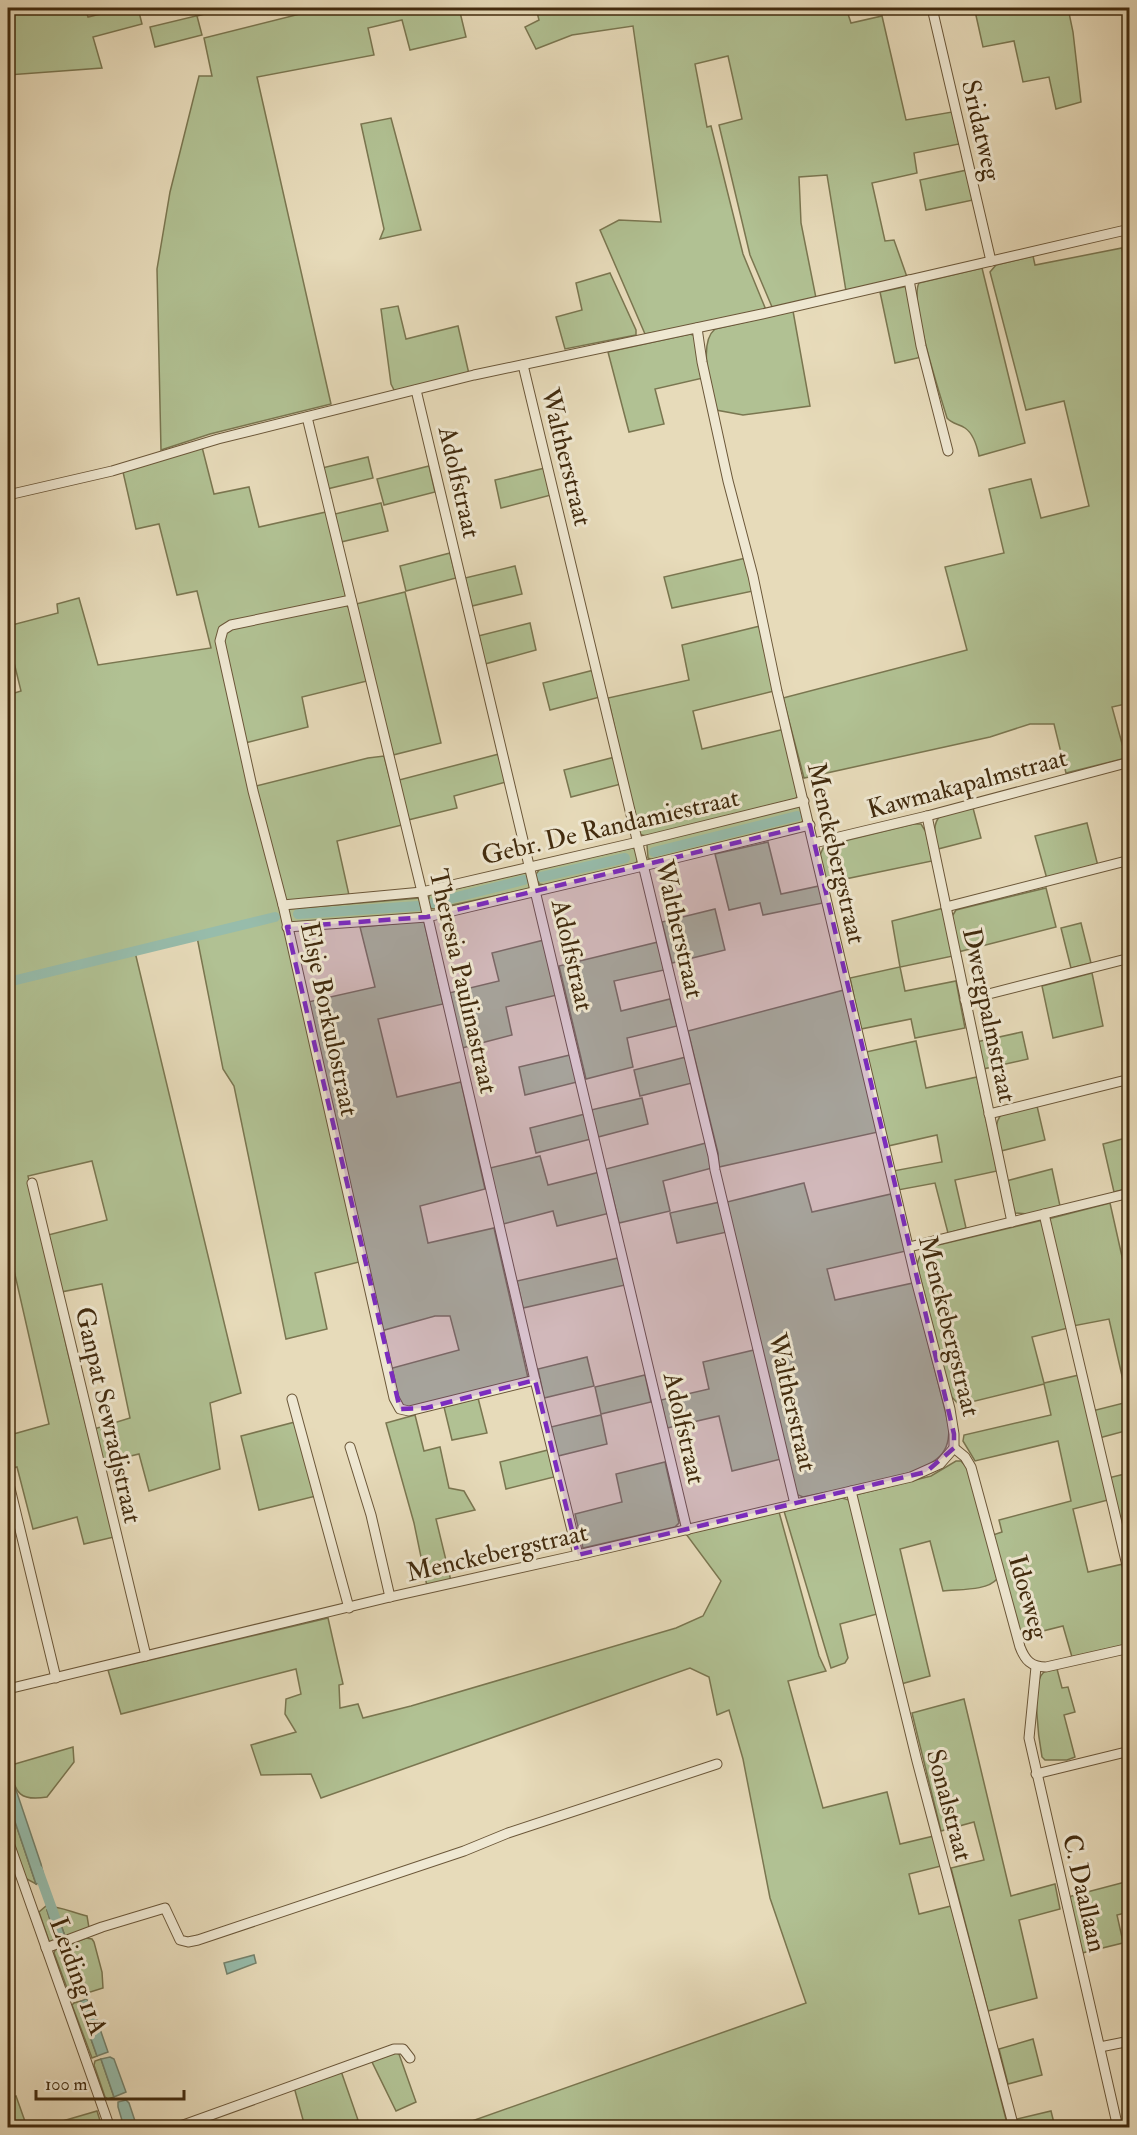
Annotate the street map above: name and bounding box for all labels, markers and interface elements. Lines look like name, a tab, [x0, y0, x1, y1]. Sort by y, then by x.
street label: Sridatweg	[954, 77, 1008, 185]
street label: Waltherstraat	[533, 384, 599, 529]
street label: Adolfstraat	[430, 422, 487, 541]
street label: Kawmakapalmstraat	[864, 742, 1071, 827]
street label: Menckebergstraat	[800, 759, 872, 947]
street label: Gebr. De Randamiestraat	[478, 782, 742, 872]
street label: Waltherstraat	[647, 856, 710, 1001]
street label: Theresia Paulinastraat	[422, 866, 504, 1097]
street label: Adolfstraat	[543, 895, 600, 1014]
street label: Elsje Borkulostraat	[293, 919, 365, 1119]
street label: Dwergpalmstraat	[954, 925, 1023, 1106]
street label: Menckebergstraat	[911, 1233, 987, 1420]
street label: Ganpat Sewradjstraat	[67, 1304, 148, 1527]
street label: Waltherstraat	[760, 1329, 823, 1474]
street label: Adolfstraat	[655, 1368, 712, 1487]
street label: Menckebergstraat	[403, 1517, 591, 1589]
street label: Idoeweg	[1001, 1552, 1056, 1644]
street label: Sonalstraat	[919, 1746, 979, 1865]
street label: C. Daallaan	[1055, 1831, 1113, 1955]
street label: Leiding 11A	[42, 1913, 114, 2040]
scale bar	[36, 2063, 184, 2101]
text: 100 m	[45, 2073, 88, 2096]

